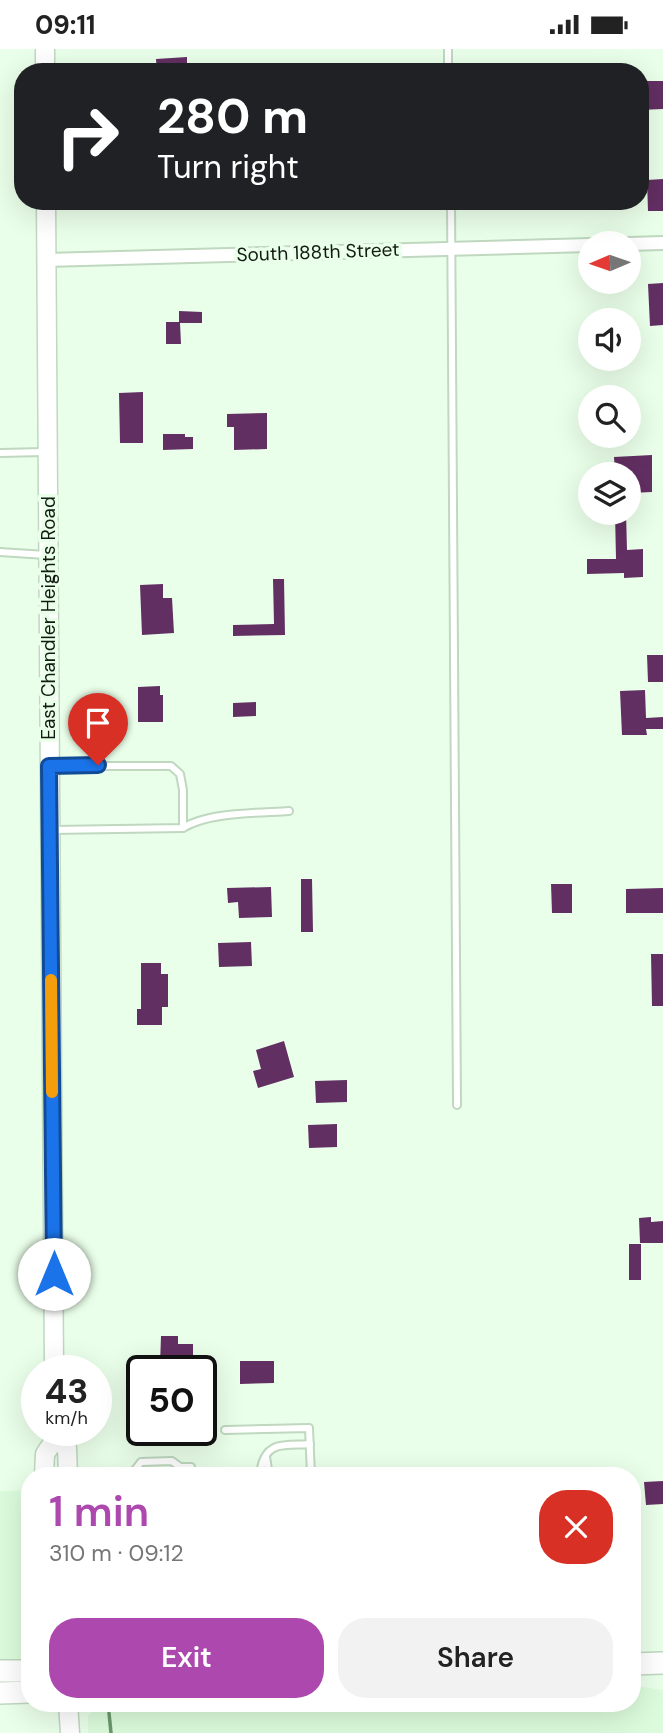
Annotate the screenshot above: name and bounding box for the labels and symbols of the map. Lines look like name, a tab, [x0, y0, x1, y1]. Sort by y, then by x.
north arrow	[578, 231, 640, 294]
street label: South 188th Street	[236, 237, 400, 267]
street label: East Chandler Heights Road	[36, 496, 61, 740]
pin	[68, 693, 128, 765]
position arrow	[17, 1237, 91, 1311]
speed limit sign: 50	[126, 1355, 217, 1446]

